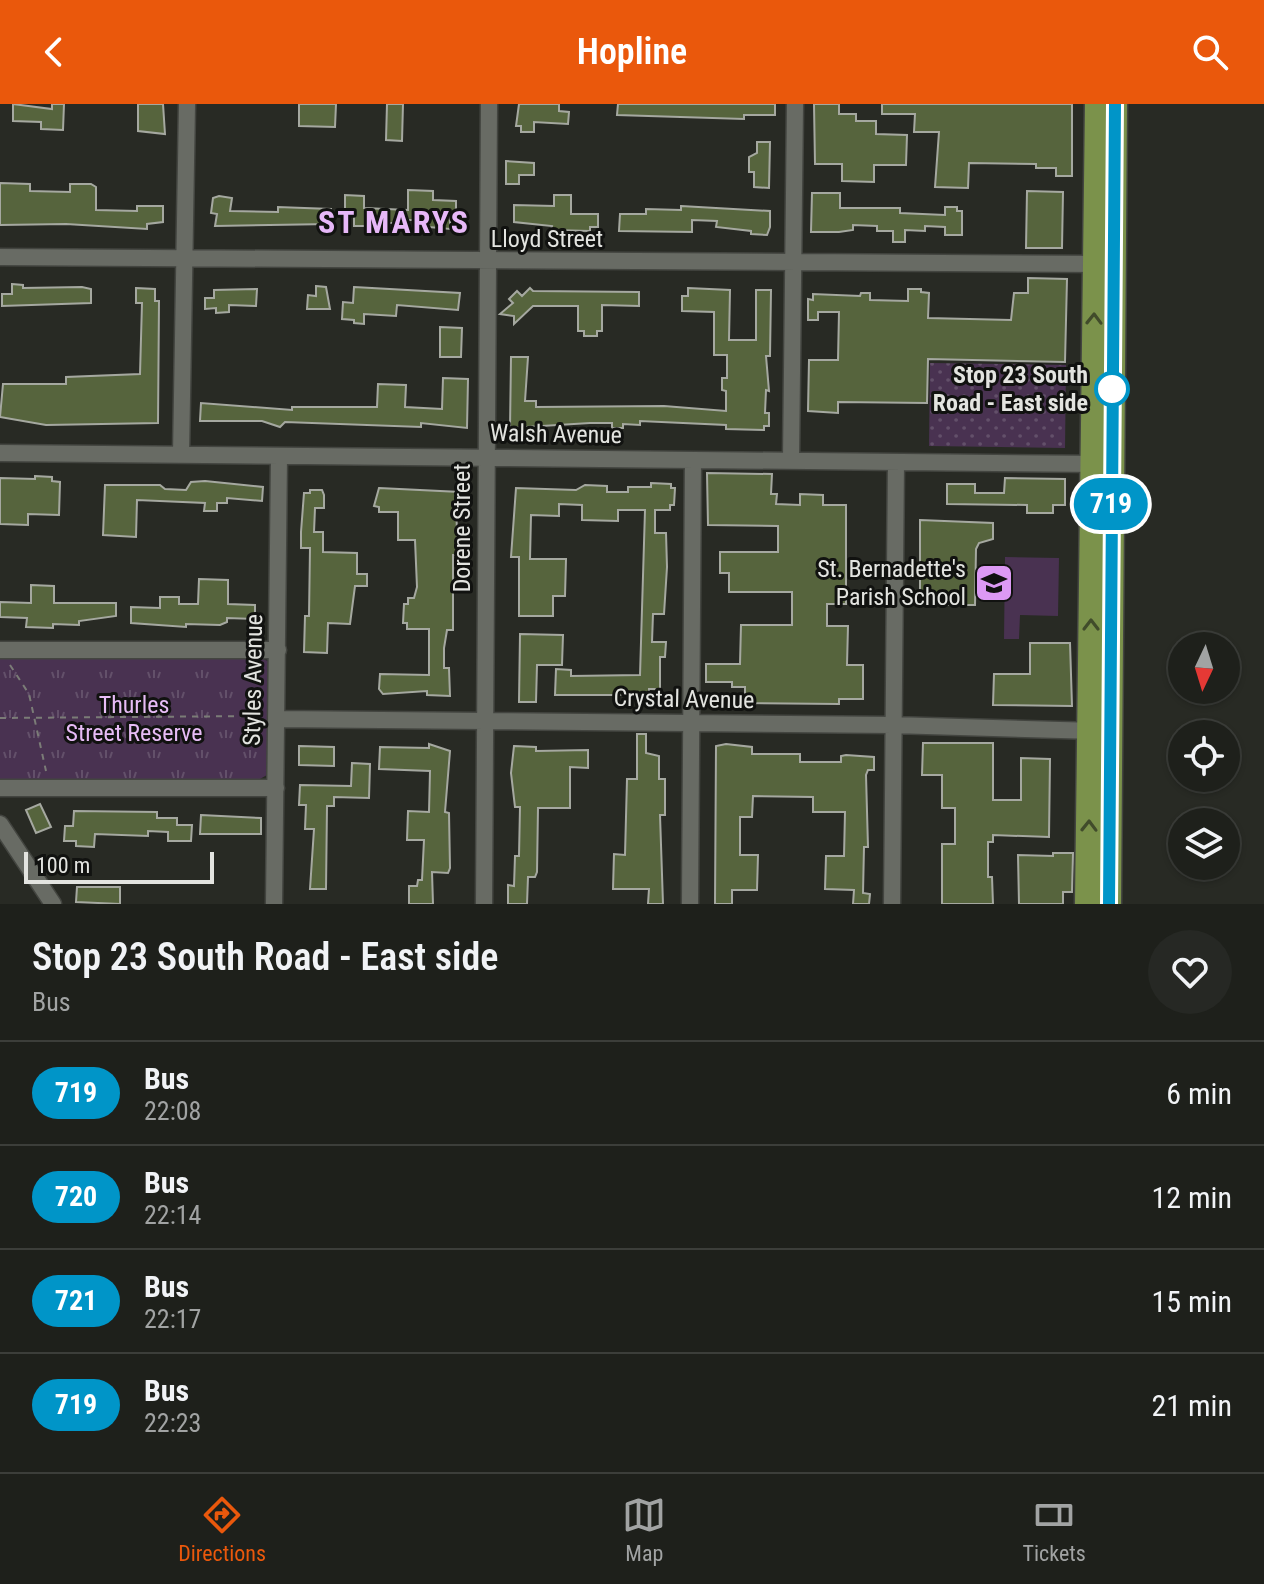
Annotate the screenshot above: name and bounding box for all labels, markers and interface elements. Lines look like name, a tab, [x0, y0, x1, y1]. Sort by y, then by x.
icon: back	[32, 30, 76, 74]
icon: search	[1188, 30, 1232, 74]
text: Hopline	[577, 31, 687, 73]
district label: ST MARYS	[318, 203, 470, 241]
street label: Lloyd Street	[491, 225, 603, 253]
one-way arrow	[1085, 312, 1103, 325]
place label: Stop 23 South Road - East side	[933, 361, 1088, 417]
marker: Stop 23 South Road - East side	[1095, 372, 1129, 406]
street label: Walsh Avenue	[490, 419, 622, 449]
street label: Dorene Street	[448, 464, 476, 592]
line badge: 719	[1065, 478, 1157, 530]
text: 719	[1090, 487, 1132, 520]
place label: St. Bernadette's Parish School	[817, 555, 966, 611]
school or university icon: St. Bernadette's Parish School	[973, 562, 1015, 604]
street label: Styles Avenue	[238, 614, 268, 746]
one-way arrow	[1082, 618, 1100, 631]
north arrow	[1168, 632, 1240, 704]
map controls	[1168, 632, 1240, 880]
street label: Crystal Avenue	[613, 684, 755, 714]
park label: Thurles Street Reserve	[66, 691, 202, 747]
button: locate	[1168, 720, 1240, 792]
button: layers	[1168, 808, 1240, 880]
one-way arrow	[1080, 819, 1098, 832]
scale bar	[24, 848, 214, 884]
text: 100 m	[36, 853, 90, 878]
button: heart	[1148, 930, 1232, 1014]
text: Stop 23 South Road - East side	[32, 935, 498, 979]
text: Bus	[32, 987, 71, 1017]
text: Bus	[144, 1061, 189, 1096]
text: 719	[55, 1076, 97, 1109]
text: 6 min	[1166, 1076, 1232, 1111]
text: 22:08	[144, 1096, 201, 1126]
text: Bus	[144, 1165, 189, 1200]
text: 720	[55, 1180, 97, 1213]
text: 12 min	[1151, 1180, 1232, 1215]
text: 22:14	[144, 1200, 201, 1230]
text: Bus	[144, 1269, 189, 1304]
text: 721	[55, 1284, 97, 1317]
text: 15 min	[1151, 1284, 1232, 1319]
text: 22:17	[144, 1304, 201, 1334]
text: Bus	[144, 1373, 189, 1408]
text: 719	[55, 1388, 97, 1421]
text: 21 min	[1151, 1388, 1232, 1423]
text: 22:23	[144, 1408, 201, 1438]
tab: Directions	[178, 1493, 266, 1566]
tab: Map	[622, 1493, 666, 1566]
tab: Tickets	[1023, 1493, 1086, 1566]

